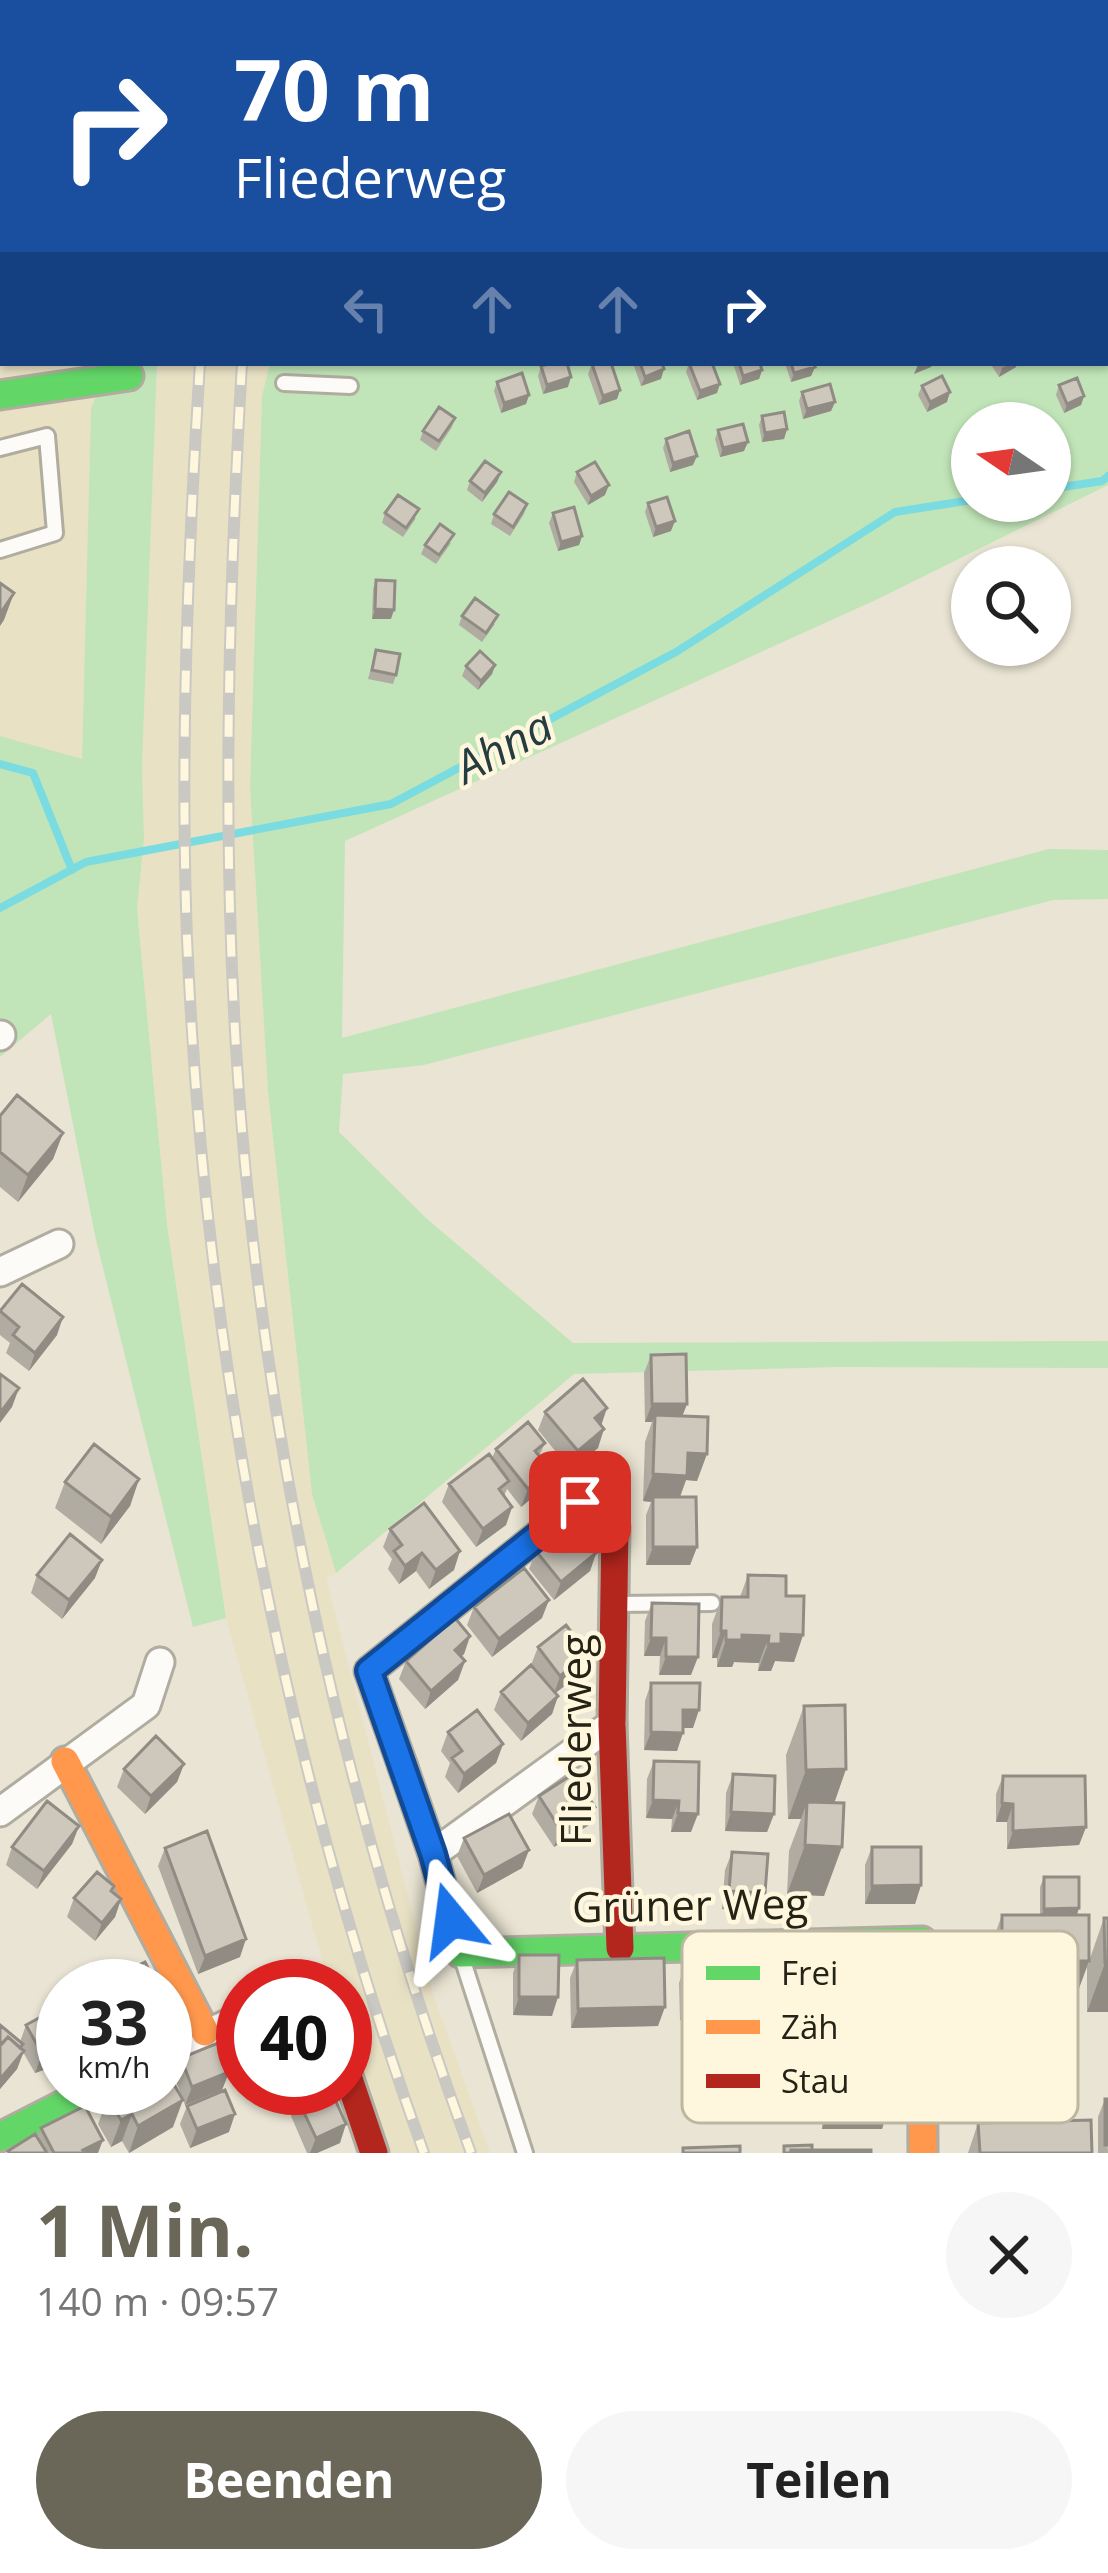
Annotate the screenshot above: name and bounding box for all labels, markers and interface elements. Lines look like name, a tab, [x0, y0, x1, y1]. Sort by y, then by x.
text: 70 m	[234, 31, 434, 146]
icon: right	[36, 48, 192, 204]
text: Fliederweg	[234, 140, 506, 214]
icon: left	[333, 276, 399, 342]
icon: ahead	[459, 276, 525, 342]
icon: ahead	[585, 276, 651, 342]
icon: right	[711, 276, 777, 342]
north arrow	[951, 402, 1071, 522]
map controls	[951, 402, 1071, 666]
button: search	[951, 546, 1071, 666]
water label: Ahna	[441, 694, 563, 797]
pin	[529, 1451, 631, 1553]
icon: arrive	[547, 1469, 613, 1535]
street label: Fliederweg	[546, 1634, 603, 1846]
position arrow	[388, 1857, 514, 1983]
street label: Grüner Weg	[571, 1873, 809, 1935]
legend	[682, 1931, 1078, 2123]
text: Frei	[781, 1950, 838, 1995]
speed limit sign: 40	[216, 1959, 372, 2115]
text: 33	[80, 1981, 148, 2063]
text: Zäh	[781, 2004, 838, 2049]
text: km/h	[78, 2046, 150, 2087]
text: Stau	[781, 2058, 849, 2103]
text: 1 Min.	[36, 2180, 254, 2278]
button: close	[946, 2192, 1072, 2318]
text: 140 m · 09:57	[36, 2274, 279, 2327]
button: Beenden	[36, 2411, 542, 2549]
button: Teilen	[566, 2411, 1072, 2549]

